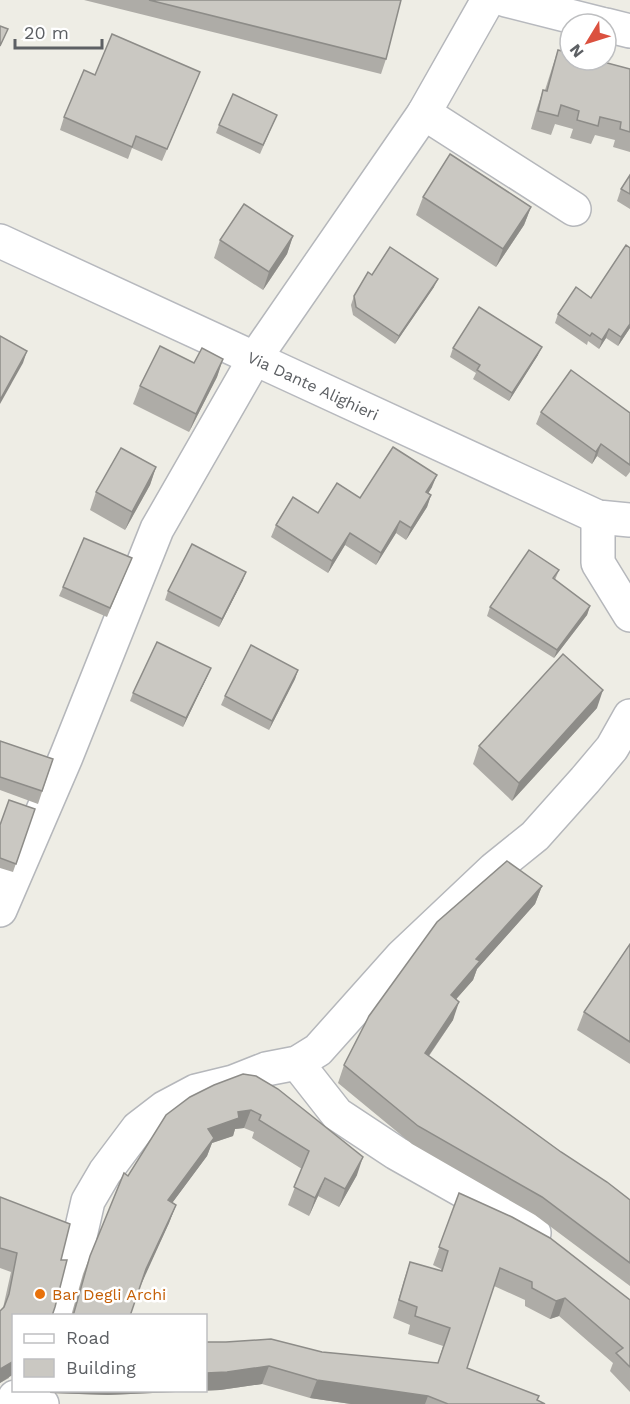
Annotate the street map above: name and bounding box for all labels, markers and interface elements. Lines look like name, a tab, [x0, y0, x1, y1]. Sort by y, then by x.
scale bar	[15, 12, 102, 50]
north arrow	[558, 12, 618, 72]
text: 20 m	[24, 22, 69, 43]
text: N	[565, 40, 588, 61]
street label: Via Dante Alighieri	[245, 347, 382, 424]
place label: Bar Degli Archi	[52, 1285, 166, 1304]
marker: Bar Degli Archi	[33, 1287, 47, 1301]
legend	[12, 1314, 207, 1392]
text: Road	[66, 1327, 110, 1348]
text: Building	[66, 1357, 136, 1378]

